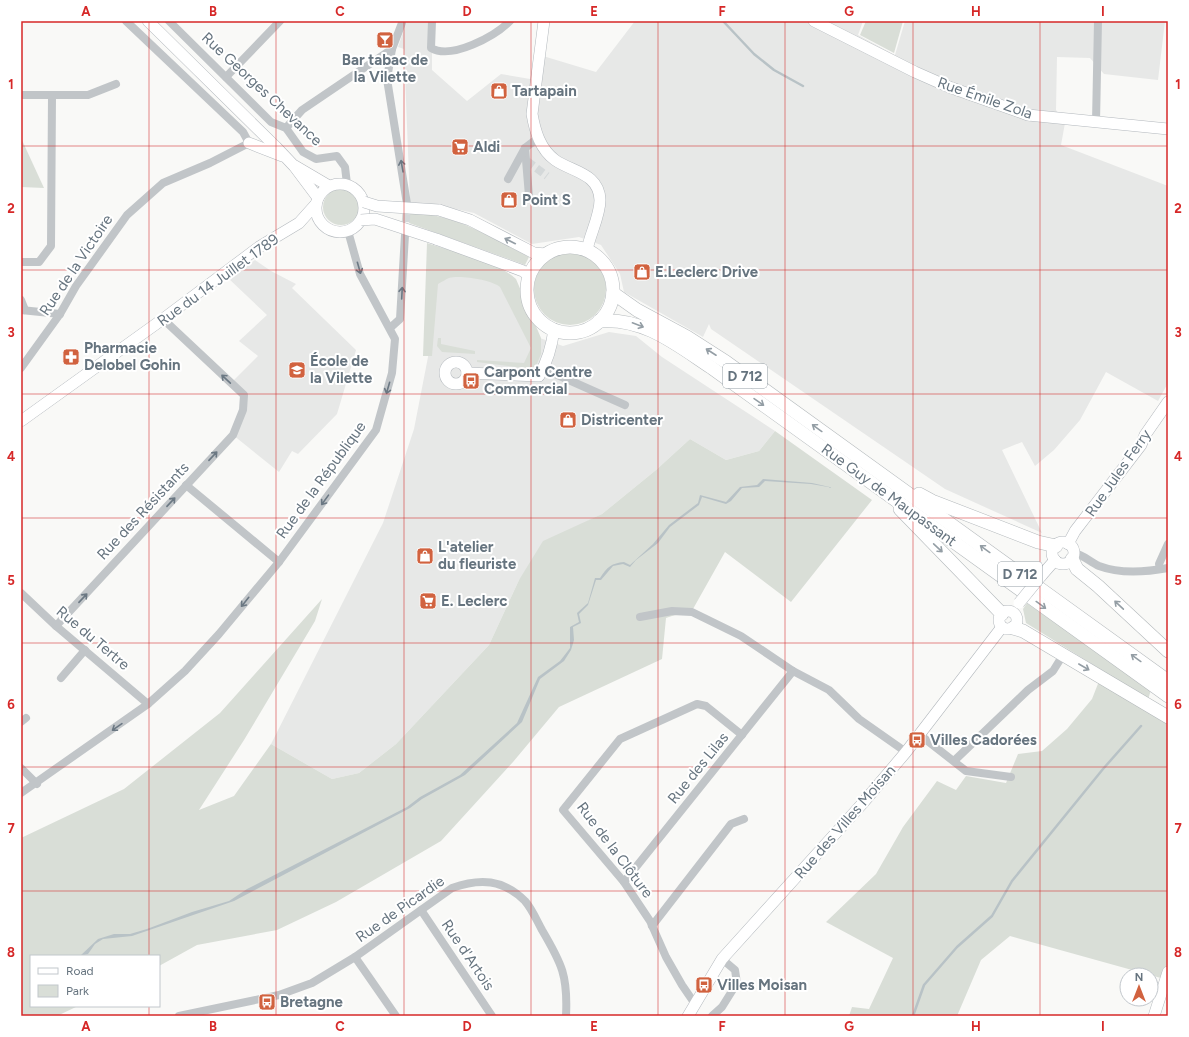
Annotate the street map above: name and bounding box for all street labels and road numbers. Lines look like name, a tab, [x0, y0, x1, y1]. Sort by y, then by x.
street label: Rue Georges Chevance	[198, 29, 326, 149]
street label: Rue Émile Zola	[935, 73, 1035, 123]
street label: Rue de la Victoire	[36, 211, 116, 319]
street label: Rue du 14 Juillet 1789	[154, 230, 282, 330]
road number: D 712	[723, 364, 767, 388]
street label: Rue de la République	[272, 418, 370, 542]
street label: Rue Jules Ferry	[1081, 426, 1155, 520]
street label: Rue Guy de Maupassant	[818, 440, 960, 550]
street label: Rue des Résistants	[93, 459, 193, 563]
road number: D 712	[998, 562, 1042, 586]
street label: Rue du Tertre	[53, 602, 133, 674]
street label: Rue des Lilas	[664, 729, 732, 807]
street label: Rue des Villes Moisan	[791, 762, 899, 882]
street label: Rue de la Clôture	[573, 799, 657, 901]
street label: Rue de Picardie	[352, 872, 448, 946]
street label: Rue d'Artois	[438, 916, 498, 994]

